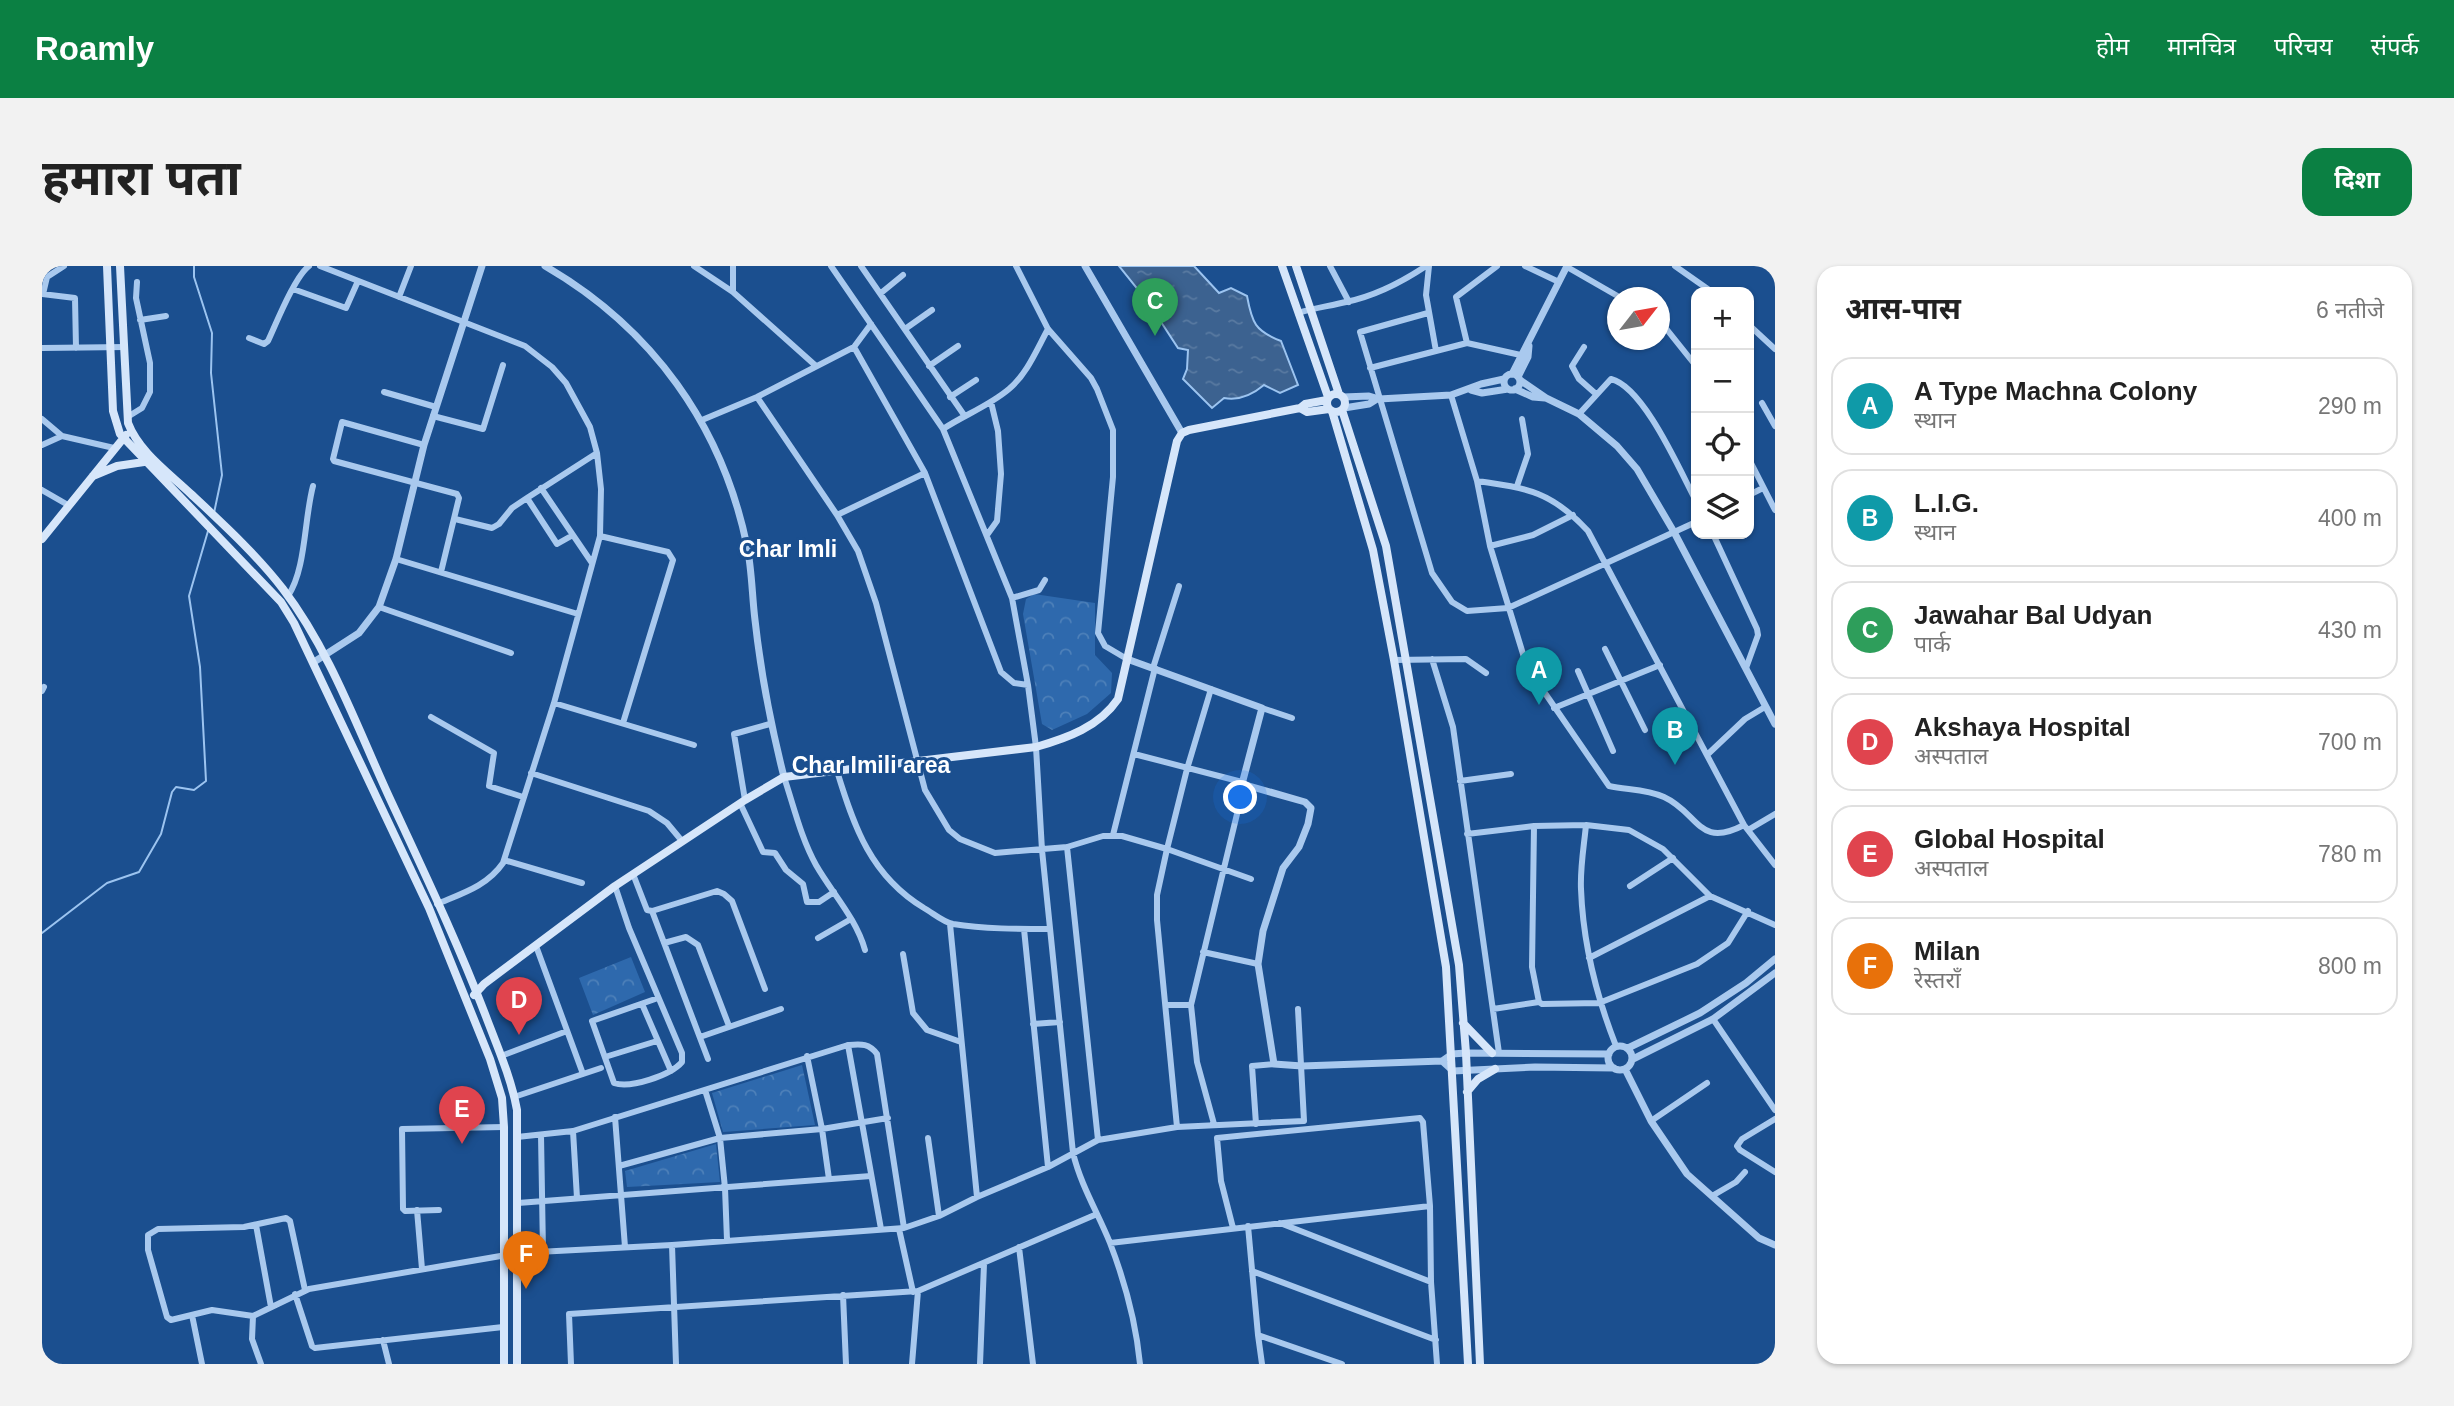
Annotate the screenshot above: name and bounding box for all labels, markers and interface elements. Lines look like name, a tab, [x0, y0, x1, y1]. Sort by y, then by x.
text: Roamly	[35, 30, 154, 67]
text: होम	[2096, 33, 2129, 60]
text: मानचित्र	[2167, 33, 2236, 60]
text: परिचय	[2274, 33, 2333, 60]
text: संपर्क	[2371, 33, 2419, 60]
button: दिशा	[2302, 148, 2412, 216]
text: हमारा पता	[42, 151, 241, 205]
pin: C	[1132, 278, 1178, 336]
north arrow	[1607, 287, 1670, 350]
map controls	[1691, 287, 1754, 539]
button: +	[1691, 287, 1754, 350]
text: आस-पास	[1845, 292, 1961, 325]
text: 6 नतीजे	[2316, 297, 2384, 323]
button: −	[1691, 350, 1754, 413]
text: A Type Machna Colony	[1914, 376, 2197, 406]
text: A	[1862, 393, 1878, 419]
text: 290 m	[2318, 393, 2382, 419]
text: स्थान	[1914, 407, 1956, 433]
button: locate	[1691, 413, 1754, 476]
button: layers	[1691, 476, 1754, 539]
text: L.I.G.	[1914, 488, 1979, 518]
text: B	[1862, 505, 1878, 531]
text: 400 m	[2318, 505, 2382, 531]
text: स्थान	[1914, 519, 1956, 545]
district label: Char Imli	[739, 536, 837, 562]
text: Jawahar Bal Udyan	[1914, 600, 2152, 630]
text: C	[1862, 617, 1878, 643]
text: 430 m	[2318, 617, 2382, 643]
text: पार्क	[1914, 631, 1951, 657]
pin: A	[1516, 647, 1562, 705]
pin: B	[1652, 707, 1698, 765]
text: Akshaya Hospital	[1914, 712, 2131, 742]
text: D	[1862, 729, 1878, 755]
text: 700 m	[2318, 729, 2382, 755]
text: अस्पताल	[1914, 743, 1988, 769]
district label: Char Imili area	[792, 752, 950, 778]
your location	[1223, 780, 1257, 814]
text: Global Hospital	[1914, 824, 2105, 854]
text: E	[1862, 841, 1878, 867]
text: 780 m	[2318, 841, 2382, 867]
text: अस्पताल	[1914, 855, 1988, 881]
text: Milan	[1914, 936, 1980, 966]
text: F	[1863, 953, 1877, 979]
text: 800 m	[2318, 953, 2382, 979]
text: रेस्तराँ	[1914, 967, 1961, 993]
pin: D	[496, 977, 542, 1035]
pin: E	[439, 1086, 485, 1144]
pin: F	[503, 1231, 549, 1289]

